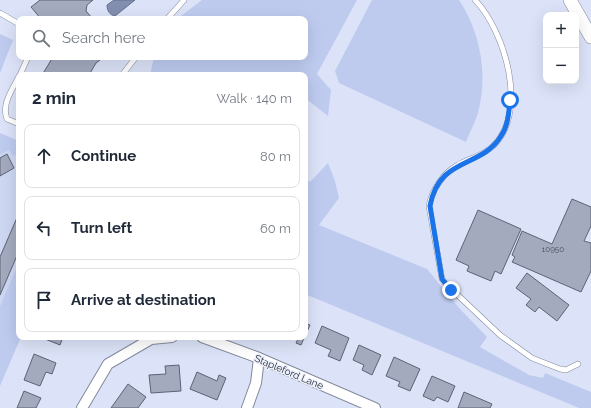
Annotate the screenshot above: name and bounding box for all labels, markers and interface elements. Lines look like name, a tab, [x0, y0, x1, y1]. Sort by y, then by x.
map controls	[543, 12, 579, 84]
button: +	[543, 12, 579, 48]
search box	[16, 16, 308, 60]
icon: search	[30, 27, 52, 49]
text: Search here	[62, 29, 145, 47]
button: −	[543, 48, 579, 84]
text: 2 min	[32, 88, 76, 108]
text: Walk · 140 m	[217, 91, 292, 106]
route start	[501, 91, 519, 109]
icon: ahead	[33, 145, 55, 167]
text: Continue	[71, 147, 136, 165]
text: 80 m	[260, 149, 291, 164]
icon: left	[33, 217, 55, 239]
text: Turn left	[71, 219, 132, 237]
text: 60 m	[260, 221, 291, 236]
house number: 10950	[542, 244, 564, 254]
route end	[442, 281, 460, 299]
icon: arrive	[33, 289, 55, 311]
text: Arrive at destination	[71, 291, 216, 309]
street label: Stapleford Lane	[253, 353, 325, 392]

